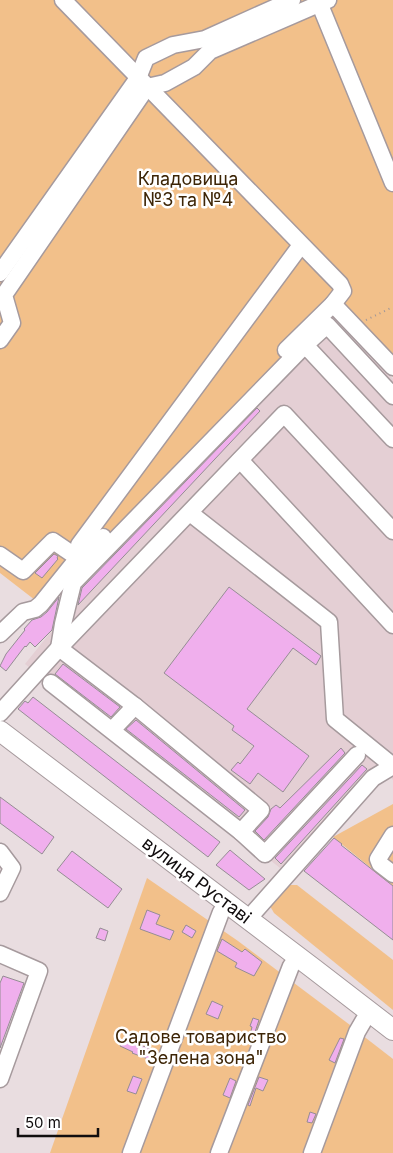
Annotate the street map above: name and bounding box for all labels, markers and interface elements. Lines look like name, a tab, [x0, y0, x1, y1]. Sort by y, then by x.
park label: Кладовища №3 та №4	[138, 168, 238, 210]
street label: вулиця Руставі	[138, 832, 256, 928]
park label: Садове товариство "Зелена зона"	[115, 1026, 287, 1068]
scale bar	[18, 1106, 98, 1138]
text: 50 m	[25, 1113, 61, 1132]

